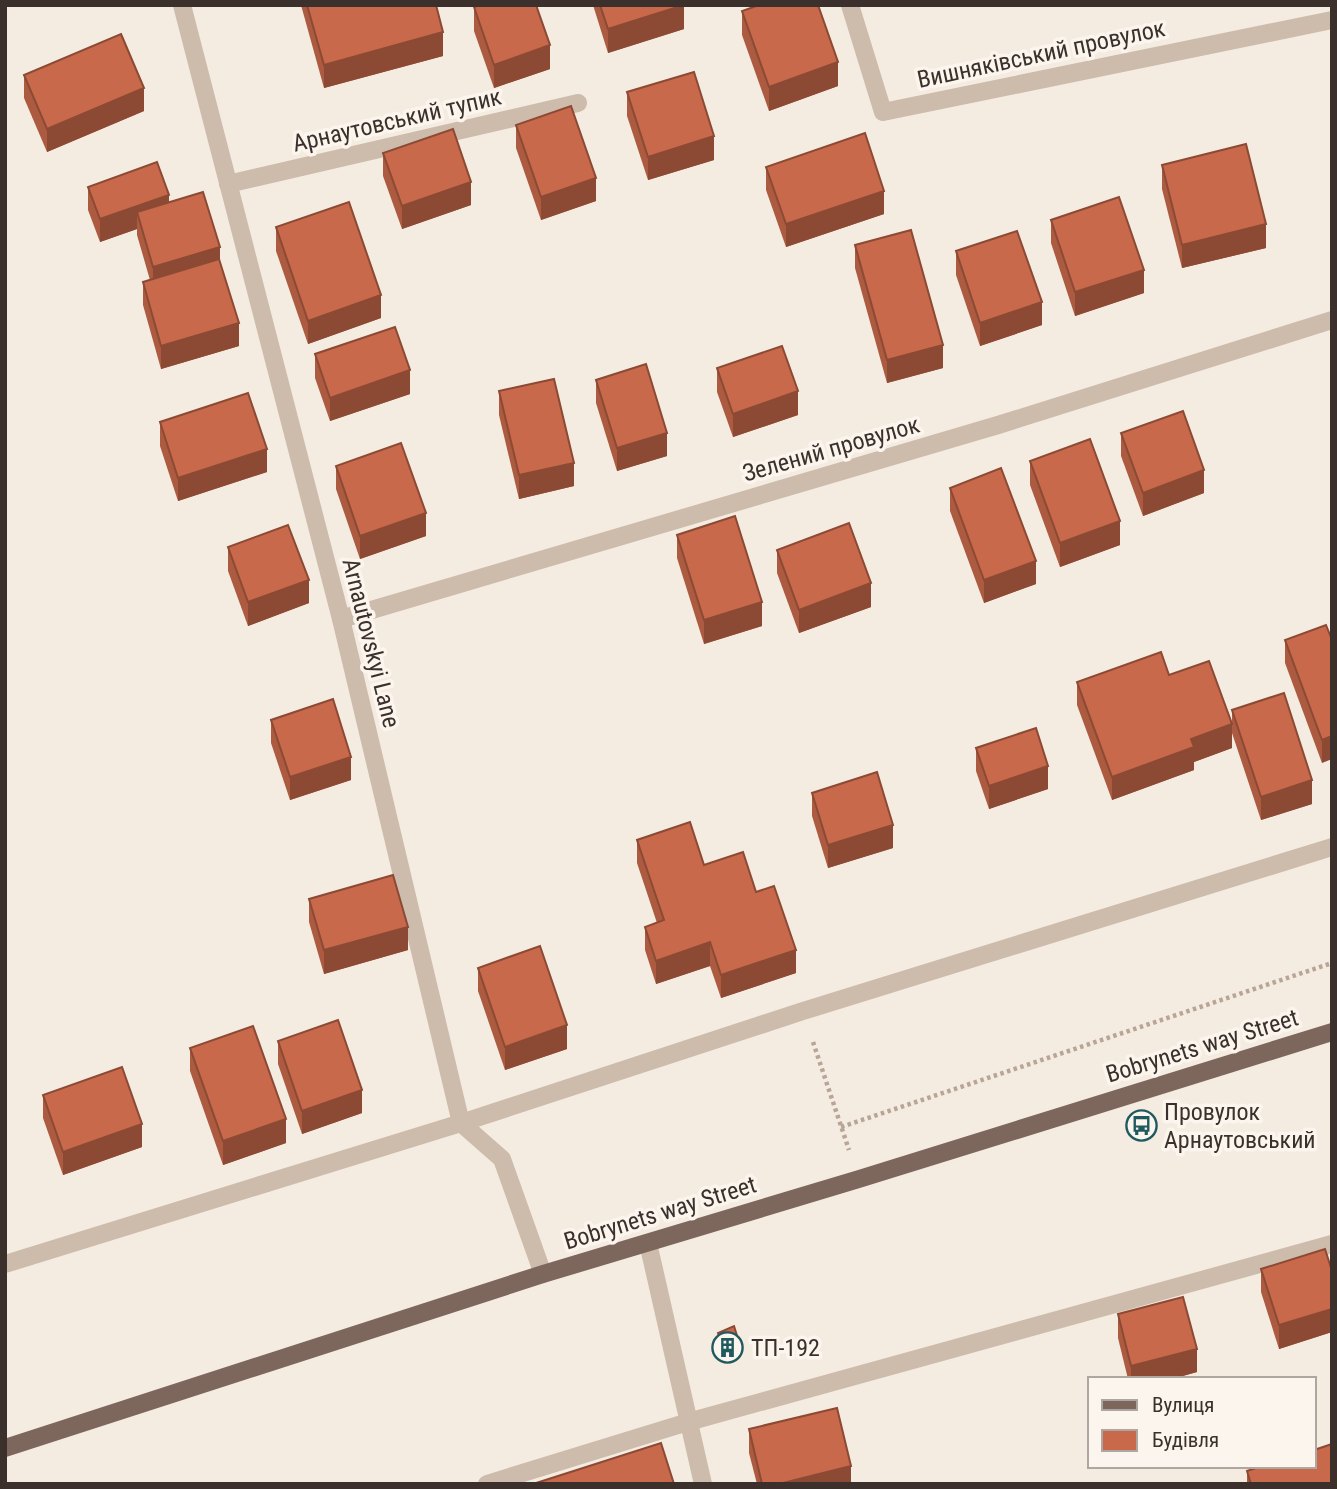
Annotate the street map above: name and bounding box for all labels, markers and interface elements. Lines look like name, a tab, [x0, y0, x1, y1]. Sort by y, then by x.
street label: Вишняківський провулок	[915, 14, 1168, 94]
street label: Арнаутовський тупик	[290, 82, 505, 158]
street label: Зелений провулок	[739, 410, 923, 488]
street label: Arnautovskyi Lane	[336, 555, 406, 731]
street label: Bobrynets way Street	[1102, 1003, 1302, 1089]
place label: Провулок Арнаутовський	[1164, 1098, 1316, 1154]
bus stop icon: Провулок Арнаутовський	[1124, 1109, 1158, 1143]
street label: Bobrynets way Street	[560, 1170, 760, 1256]
building icon: ТП-192	[711, 1331, 745, 1365]
place label: ТП-192	[751, 1334, 820, 1362]
legend	[1088, 1377, 1316, 1468]
text: Вулиця	[1152, 1393, 1214, 1417]
text: Будівля	[1152, 1428, 1219, 1452]

